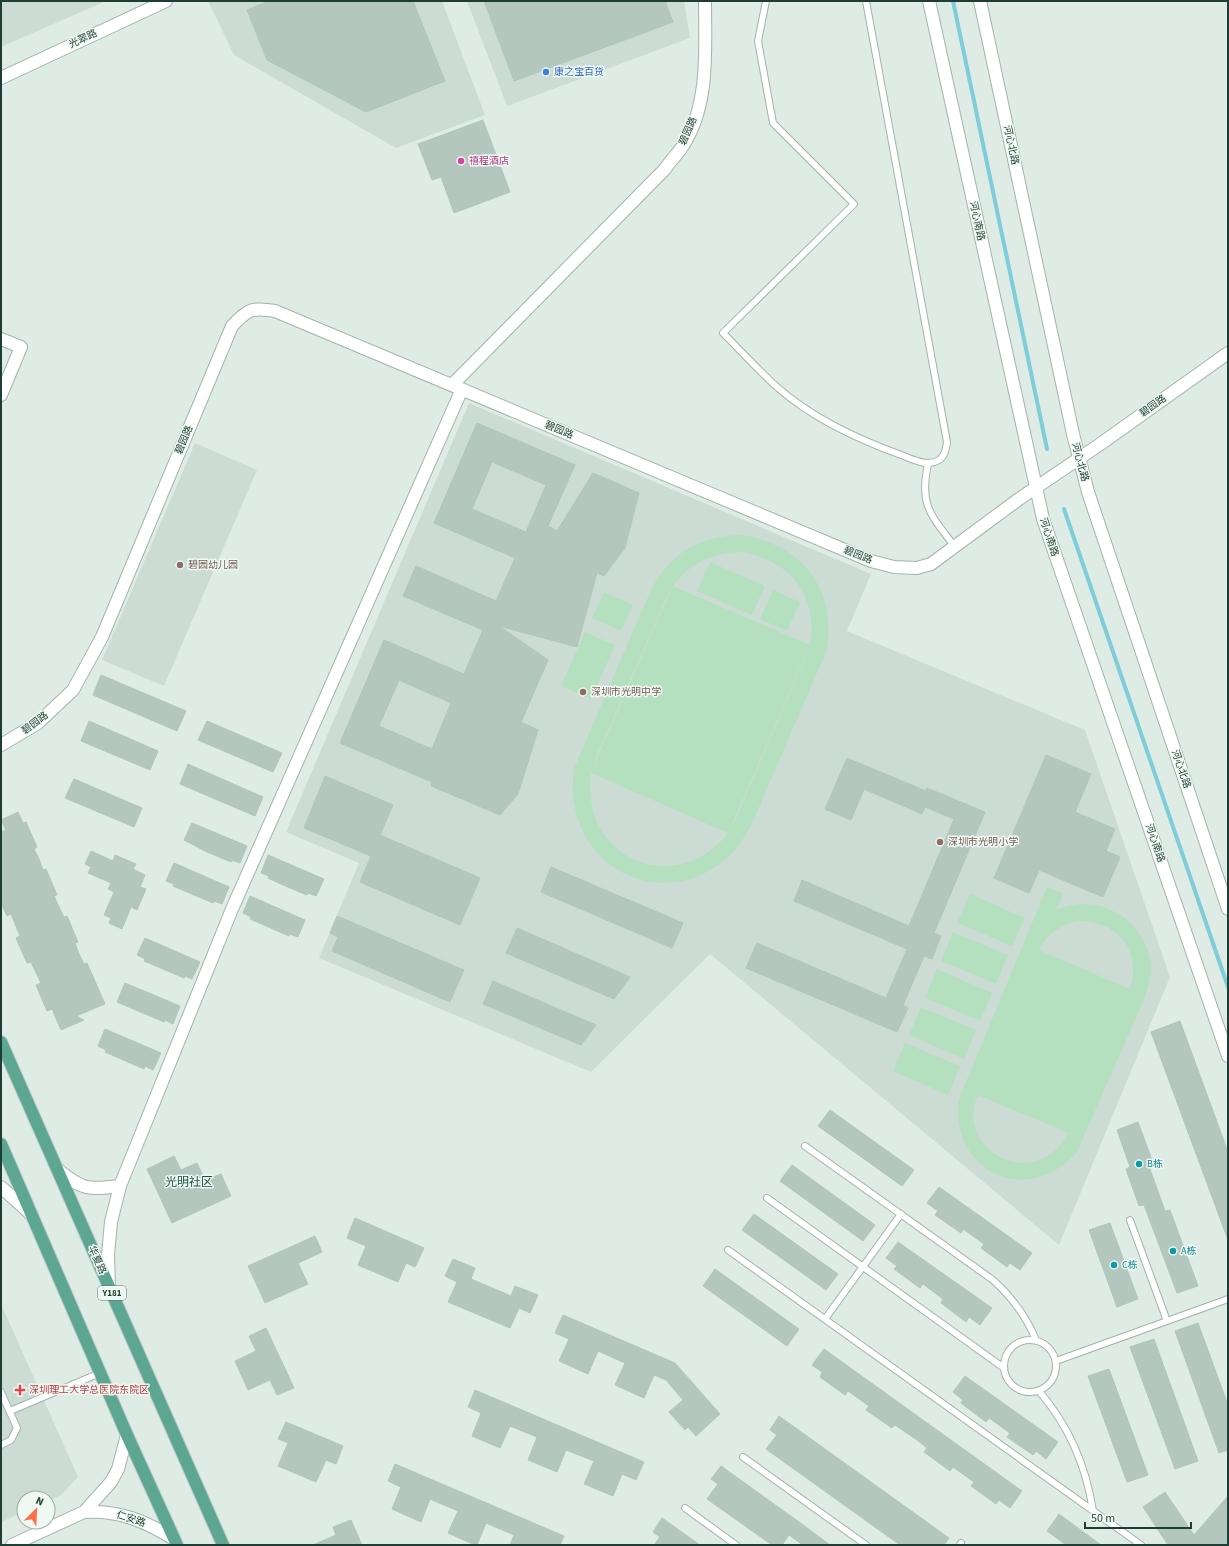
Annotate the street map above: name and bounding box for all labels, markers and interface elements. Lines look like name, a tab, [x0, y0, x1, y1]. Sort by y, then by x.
street label: 光翠路	[66, 26, 100, 52]
place label: 康之宝百货	[554, 65, 604, 79]
marker: 康之宝百货	[541, 67, 551, 77]
street label: 碧园路	[676, 114, 700, 148]
street label: 河心北路	[1000, 124, 1022, 166]
place label: 禧程酒店	[469, 154, 509, 168]
marker: 禧程酒店	[456, 156, 466, 166]
street label: 河心南路	[966, 200, 988, 242]
street label: 碧园路	[1137, 392, 1169, 420]
street label: 碧园路	[542, 418, 576, 442]
street label: 碧园路	[172, 423, 196, 457]
street label: 河心北路	[1068, 441, 1092, 483]
street label: 河心南路	[1036, 516, 1062, 558]
street label: 碧园路	[841, 543, 875, 567]
place label: 碧园幼儿园	[188, 558, 238, 572]
marker: 碧园幼儿园	[175, 560, 185, 570]
place label: 深圳市光明中学	[591, 685, 661, 699]
marker: 深圳市光明中学	[578, 687, 588, 697]
street label: 碧园路	[19, 708, 51, 738]
street label: 河心北路	[1168, 748, 1194, 790]
street label: 河心南路	[1142, 822, 1168, 864]
place label: 深圳市光明小学	[948, 835, 1018, 849]
marker: 深圳市光明小学	[935, 837, 945, 847]
place label: B栋	[1147, 1157, 1163, 1171]
marker: B栋	[1134, 1159, 1144, 1169]
district label: 光明社区	[165, 1174, 213, 1191]
street label: 华夏路	[85, 1243, 109, 1277]
place label: A栋	[1181, 1244, 1196, 1258]
marker: A栋	[1168, 1246, 1178, 1256]
place label: C栋	[1122, 1258, 1138, 1272]
marker: C栋	[1109, 1260, 1119, 1270]
road number: Y181	[98, 1286, 126, 1300]
place label: 深圳理工大学总医院东院区	[29, 1383, 149, 1397]
marker: 深圳理工大学总医院东院区	[14, 1384, 26, 1396]
north arrow	[16, 1490, 56, 1530]
text: N	[33, 1493, 46, 1510]
scale bar	[1085, 1504, 1191, 1530]
street label: 仁安路	[115, 1508, 147, 1530]
text: 50 m	[1091, 1510, 1115, 1527]

